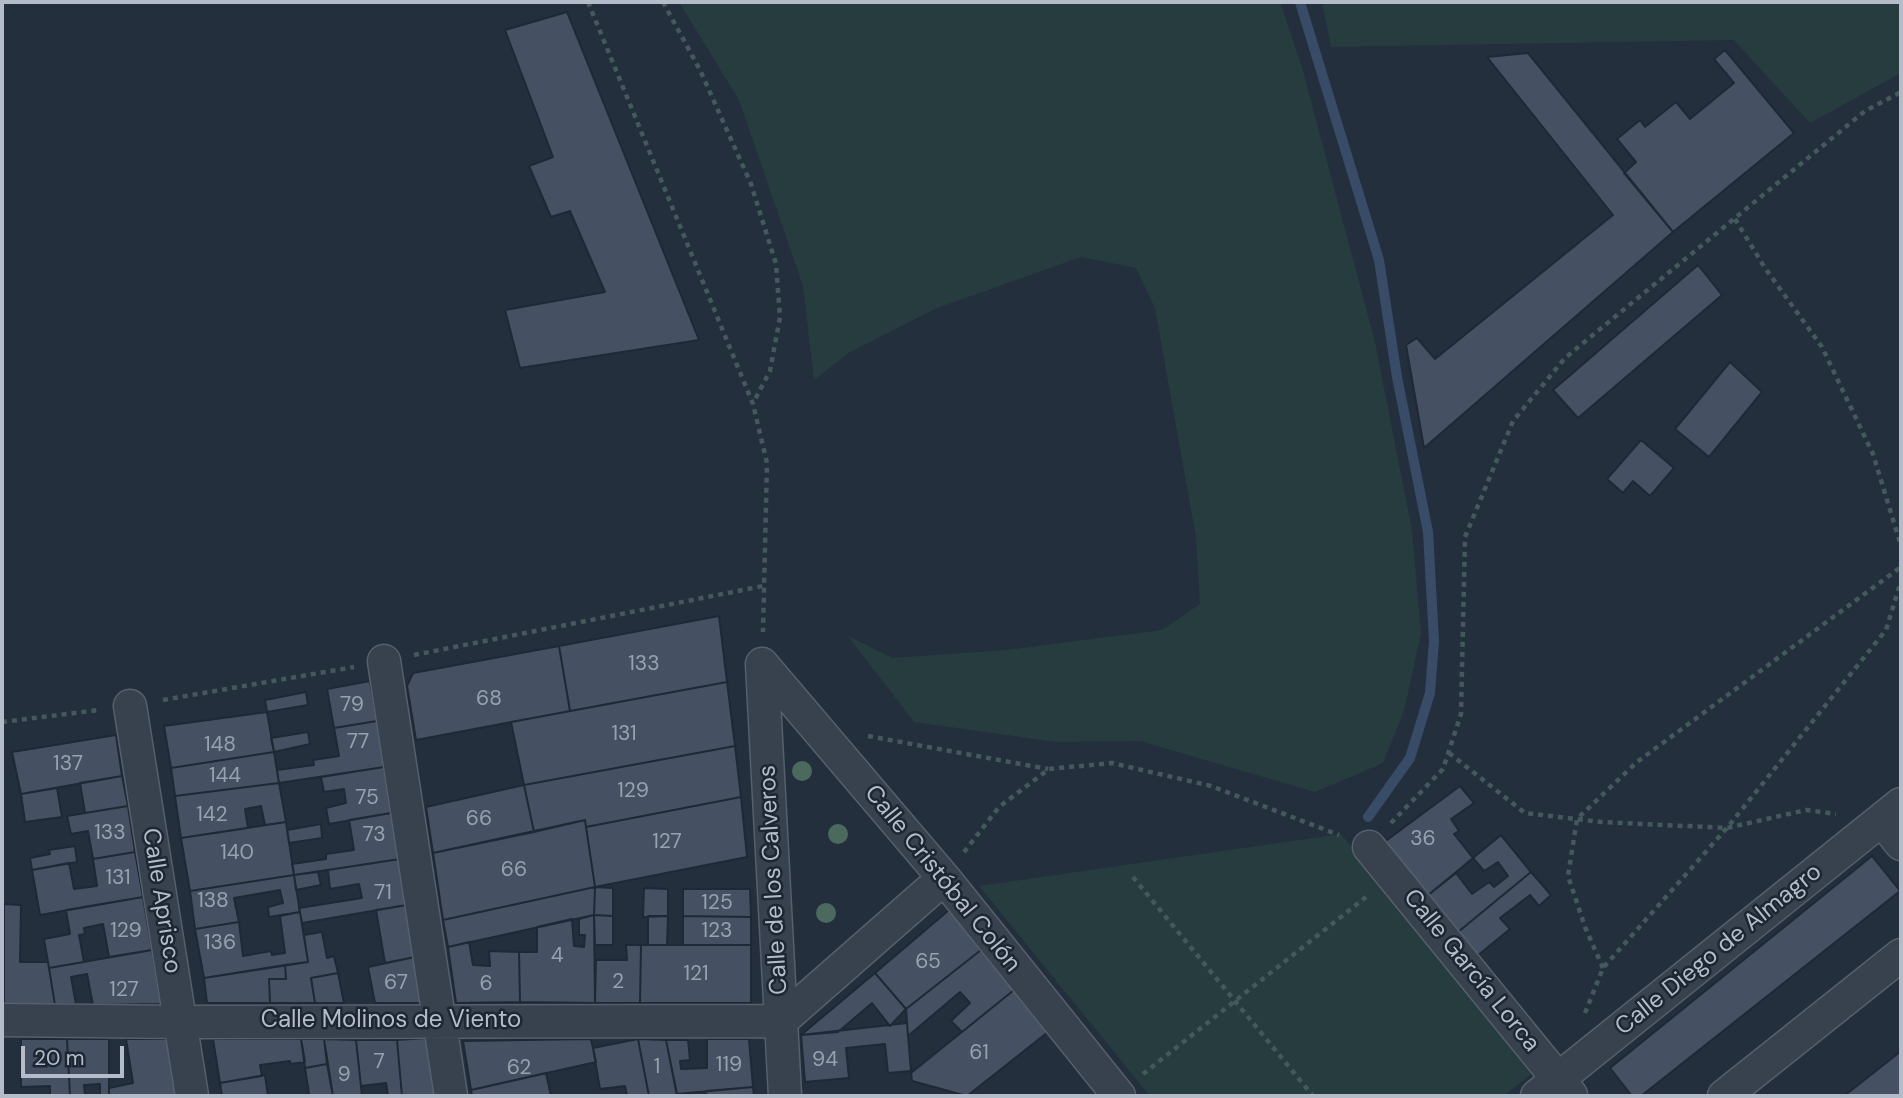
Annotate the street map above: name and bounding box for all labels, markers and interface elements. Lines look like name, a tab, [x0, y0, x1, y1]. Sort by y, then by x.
house number: 133	[628, 651, 660, 677]
house number: 68	[476, 686, 502, 712]
house number: 79	[340, 692, 364, 718]
house number: 131	[611, 721, 637, 747]
house number: 77	[347, 729, 369, 755]
house number: 148	[204, 732, 236, 758]
house number: 137	[53, 751, 83, 777]
house number: 144	[209, 763, 241, 789]
street label: Calle de los Calveros	[754, 764, 794, 996]
house number: 129	[617, 778, 649, 804]
street label: Calle Cristóbal Colón	[858, 780, 1026, 978]
house number: 75	[355, 785, 379, 811]
house number: 142	[196, 802, 228, 828]
house number: 66	[466, 806, 492, 832]
house number: 133	[94, 820, 126, 846]
house number: 73	[362, 822, 386, 848]
street label: Calle Aprisco	[135, 826, 187, 976]
house number: 36	[1410, 826, 1436, 852]
house number: 127	[652, 829, 682, 855]
house number: 140	[220, 840, 254, 866]
house number: 66	[501, 857, 527, 883]
street label: Calle Diego de Almagro	[1610, 858, 1828, 1042]
house number: 131	[105, 865, 131, 891]
house number: 71	[374, 880, 392, 906]
street label: Calle García Lorca	[1397, 884, 1545, 1058]
house number: 138	[197, 888, 229, 914]
house number: 125	[701, 890, 733, 916]
house number: 129	[110, 918, 142, 944]
house number: 123	[701, 918, 733, 944]
house number: 136	[204, 930, 236, 956]
house number: 4	[551, 943, 563, 969]
house number: 65	[915, 949, 941, 975]
house number: 121	[683, 961, 709, 987]
house number: 2	[612, 969, 624, 995]
house number: 67	[384, 970, 408, 996]
house number: 6	[479, 971, 493, 997]
house number: 127	[109, 977, 139, 1003]
street label: Calle Molinos de Viento	[261, 1007, 521, 1035]
scale bar	[24, 1032, 128, 1076]
house number: 61	[969, 1040, 989, 1066]
text: 20 m	[34, 1044, 85, 1072]
house number: 94	[812, 1047, 838, 1073]
house number: 7	[373, 1049, 385, 1075]
house number: 119	[716, 1052, 742, 1078]
house number: 1	[654, 1054, 660, 1080]
house number: 62	[507, 1055, 531, 1081]
house number: 9	[337, 1062, 351, 1088]

